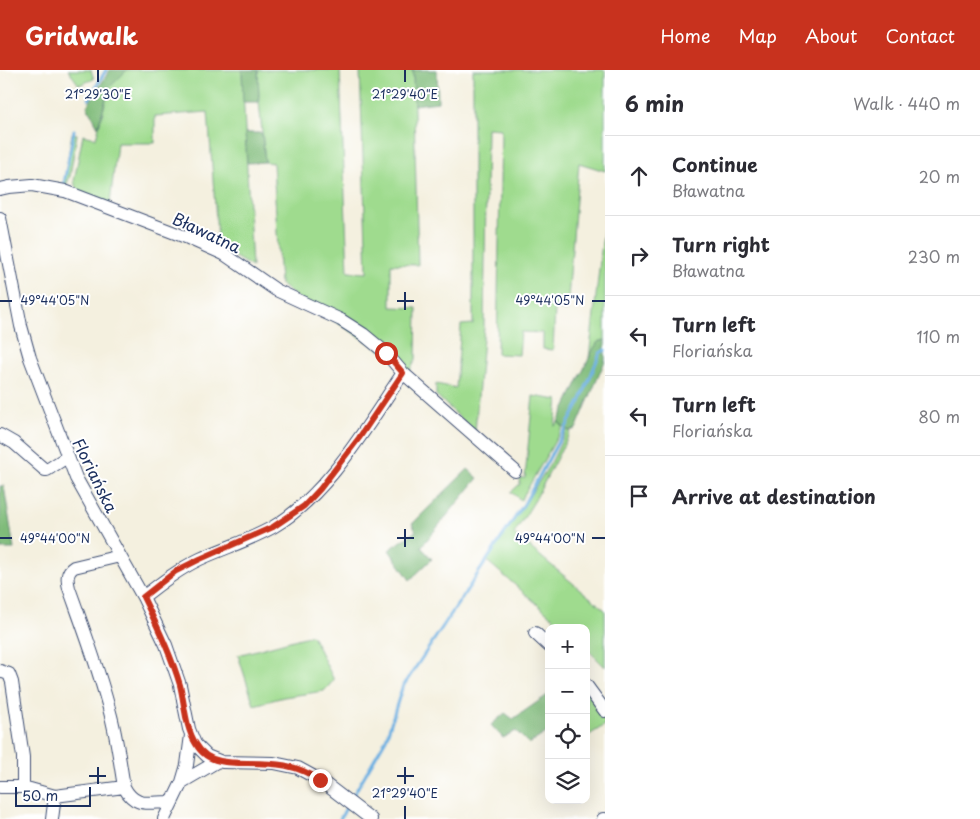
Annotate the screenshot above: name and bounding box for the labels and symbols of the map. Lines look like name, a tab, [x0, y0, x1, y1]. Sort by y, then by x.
text: 21°29'30"E	[65, 85, 131, 103]
text: 21°29'40"E	[372, 85, 438, 103]
street label: Bławatna	[169, 206, 245, 258]
text: 49°44'05"N	[20, 291, 90, 309]
text: 49°44'05"N	[515, 291, 585, 309]
route start	[375, 342, 398, 365]
street label: Floriańska	[68, 434, 124, 516]
text: 49°44'00"N	[20, 529, 90, 547]
text: 49°44'00"N	[515, 529, 585, 547]
route end	[309, 769, 332, 792]
scale bar	[15, 784, 91, 807]
text: 21°29'40"E	[372, 784, 438, 802]

